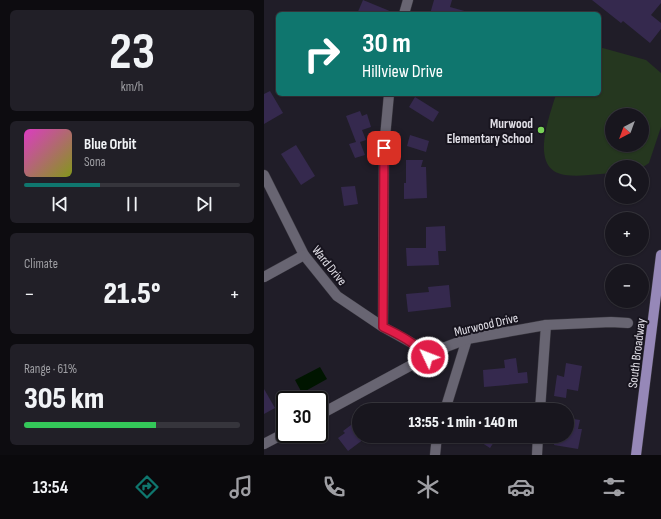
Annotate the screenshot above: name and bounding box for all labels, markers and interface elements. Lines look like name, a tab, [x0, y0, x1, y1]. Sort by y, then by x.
text: 23	[109, 21, 155, 84]
text: 30 m	[362, 27, 411, 60]
icon: right	[296, 28, 348, 80]
text: Hillview Drive	[362, 61, 443, 82]
text: km/h	[121, 79, 143, 95]
north arrow	[605, 108, 649, 152]
map controls	[605, 108, 649, 308]
place label: Murwood Elementary School	[447, 116, 533, 147]
marker: Murwood Elementary School	[536, 125, 546, 135]
pin	[367, 131, 401, 165]
text: Blue Orbit	[84, 135, 136, 154]
icon: arrive	[373, 137, 395, 159]
text: Sona	[84, 154, 106, 170]
button: search	[605, 160, 649, 204]
icon: previous	[49, 193, 71, 215]
icon: pause	[121, 193, 143, 215]
icon: next	[193, 193, 215, 215]
button: +	[605, 212, 649, 256]
street label: Ward Drive	[308, 242, 350, 289]
text: Climate	[24, 256, 58, 272]
button: −	[605, 264, 649, 308]
text: 21.5°	[103, 276, 161, 312]
text: −	[24, 281, 35, 308]
text: +	[229, 281, 240, 308]
street label: Murwood Drive	[453, 310, 520, 340]
street label: South Broadway	[625, 317, 649, 389]
position arrow	[407, 336, 449, 378]
text: Range · 61%	[24, 361, 77, 377]
text: 305 km	[24, 381, 104, 417]
speed limit sign: 30	[276, 391, 328, 443]
text: 13:55 · 1 min · 140 m	[408, 413, 518, 432]
icon: directions	[133, 473, 161, 501]
icon: music	[227, 473, 255, 501]
icon: phone	[320, 473, 348, 501]
icon: climate	[414, 473, 442, 501]
icon: car	[507, 473, 535, 501]
icon: filters	[600, 473, 628, 501]
text: 13:54	[33, 477, 68, 498]

